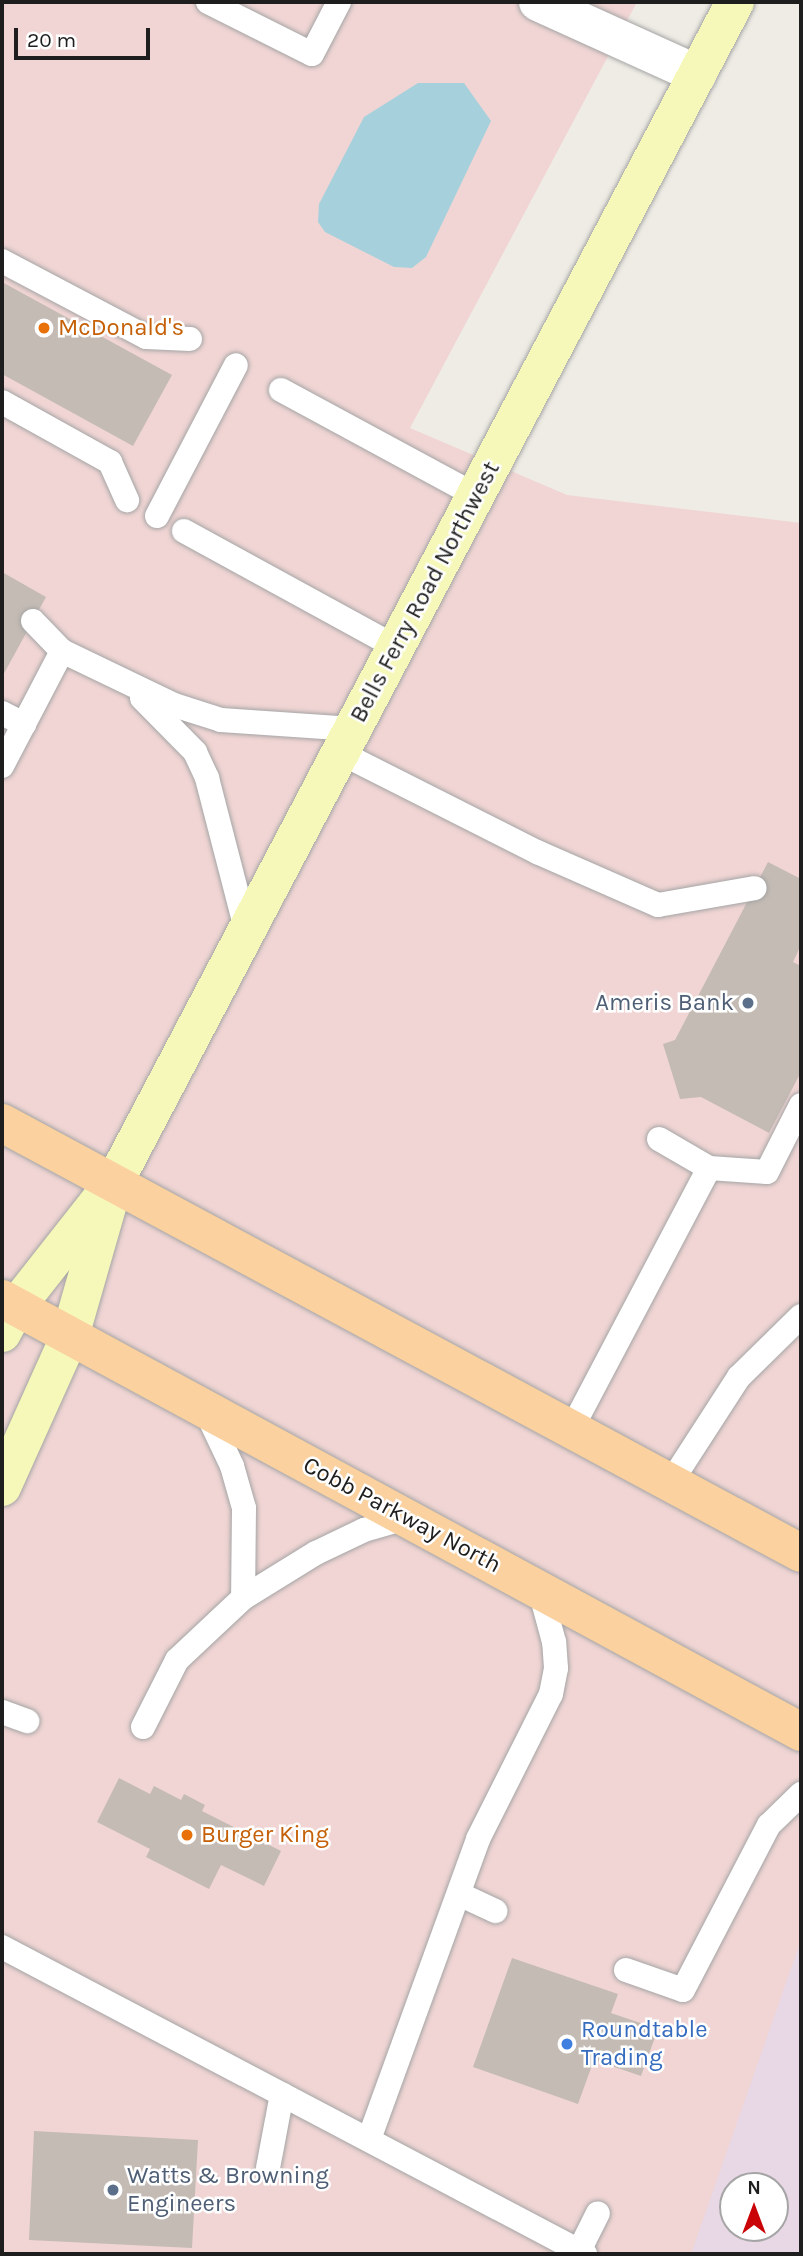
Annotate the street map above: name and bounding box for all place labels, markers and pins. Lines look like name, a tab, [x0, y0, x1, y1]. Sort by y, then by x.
place label: McDonald's	[58, 314, 184, 342]
marker: McDonald's	[36, 320, 52, 336]
place label: Ameris Bank	[595, 989, 734, 1017]
marker: Ameris Bank	[740, 995, 756, 1011]
place label: Burger King	[201, 1821, 329, 1849]
marker: Burger King	[179, 1827, 195, 1843]
place label: Roundtable Trading	[581, 2016, 708, 2072]
marker: Roundtable Trading	[559, 2036, 575, 2052]
place label: Watts & Browning Engineers	[127, 2162, 329, 2218]
marker: Watts & Browning Engineers	[105, 2182, 121, 2198]

